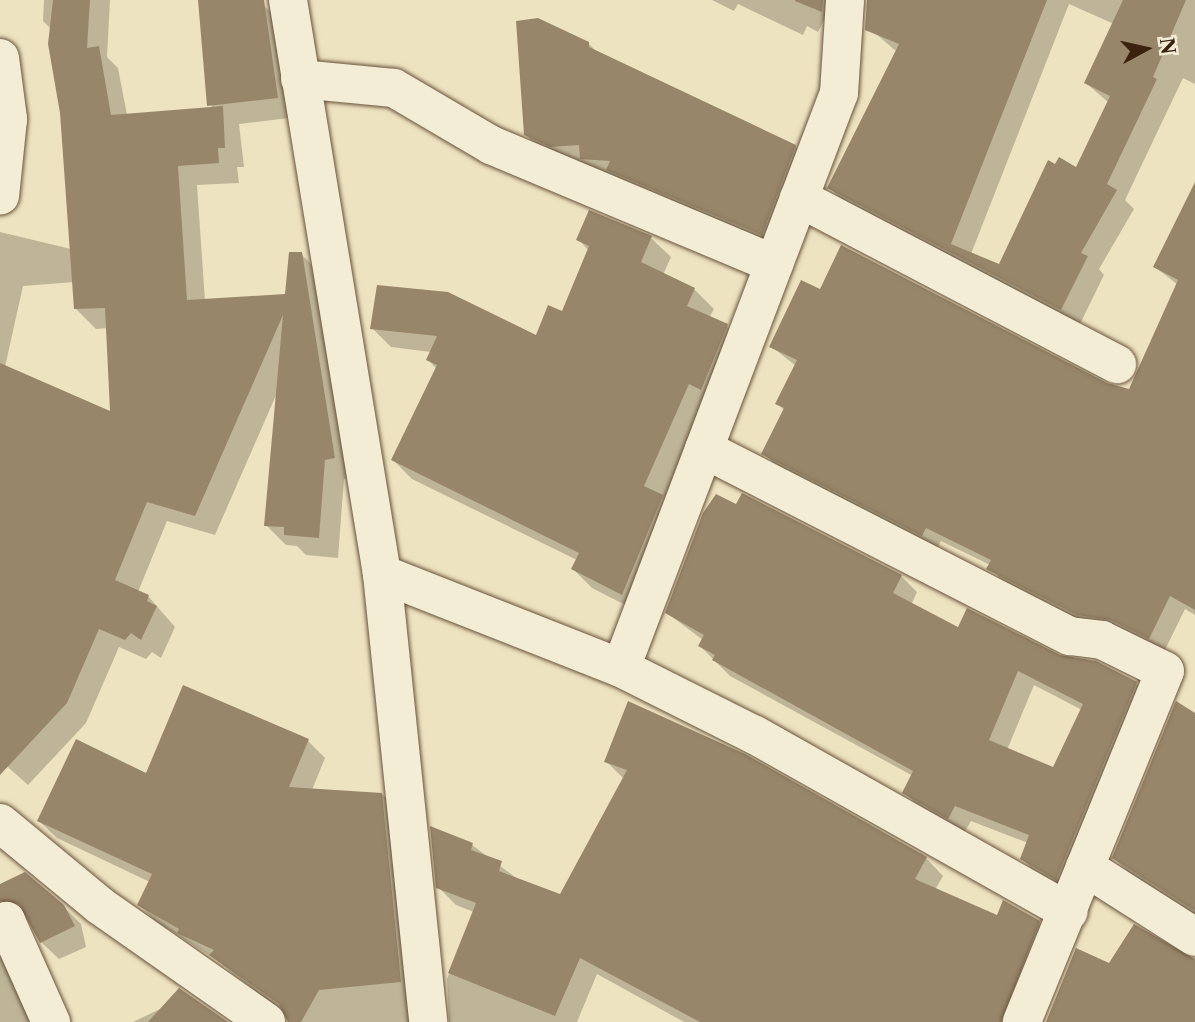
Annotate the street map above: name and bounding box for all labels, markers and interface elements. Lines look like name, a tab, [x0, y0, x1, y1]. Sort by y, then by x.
north arrow	[1111, 14, 1181, 84]
text: N	[1155, 36, 1180, 56]

